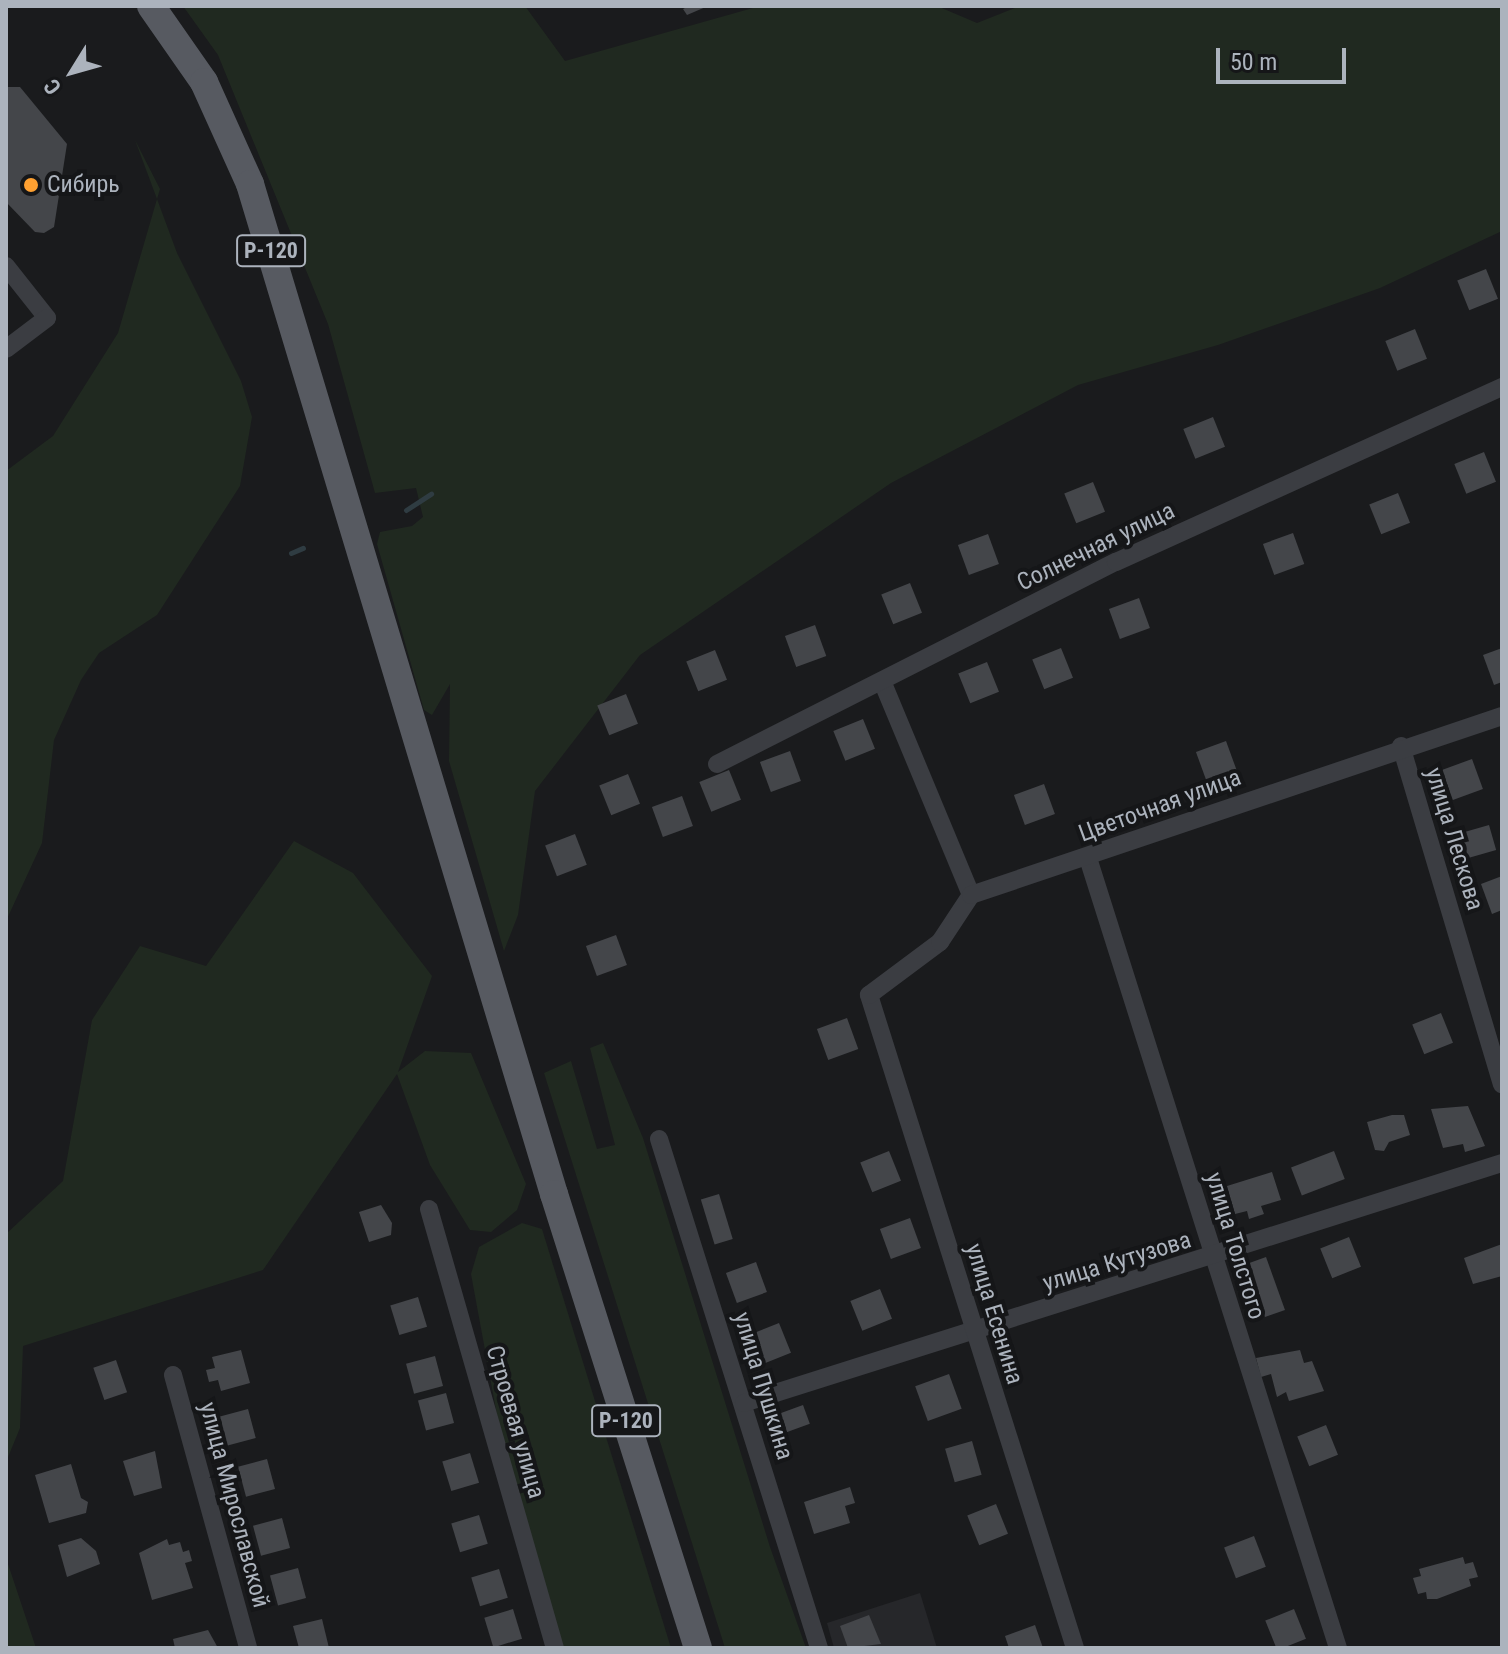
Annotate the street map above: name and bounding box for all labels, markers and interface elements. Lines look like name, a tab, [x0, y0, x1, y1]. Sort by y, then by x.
north arrow	[32, 32, 112, 112]
scale bar	[1220, 32, 1350, 82]
text: 50 m	[1230, 48, 1277, 76]
text: С	[39, 74, 66, 99]
place label: Сибирь	[47, 171, 120, 199]
marker: Сибирь	[22, 176, 40, 194]
road number: Р-120	[235, 233, 307, 269]
street label: Солнечная улица	[1013, 496, 1179, 598]
street label: Цветочная улица	[1075, 763, 1245, 849]
street label: улица Лескова	[1419, 764, 1489, 914]
street label: улица Толстого	[1199, 1169, 1271, 1323]
street label: улица Кутузова	[1040, 1226, 1194, 1298]
street label: улица Есенина	[959, 1240, 1029, 1388]
street label: улица Пушкина	[727, 1309, 799, 1463]
street label: Строевая улица	[479, 1342, 551, 1502]
street label: улица Мирославской	[193, 1399, 275, 1611]
road number: Р-120	[590, 1403, 662, 1439]

